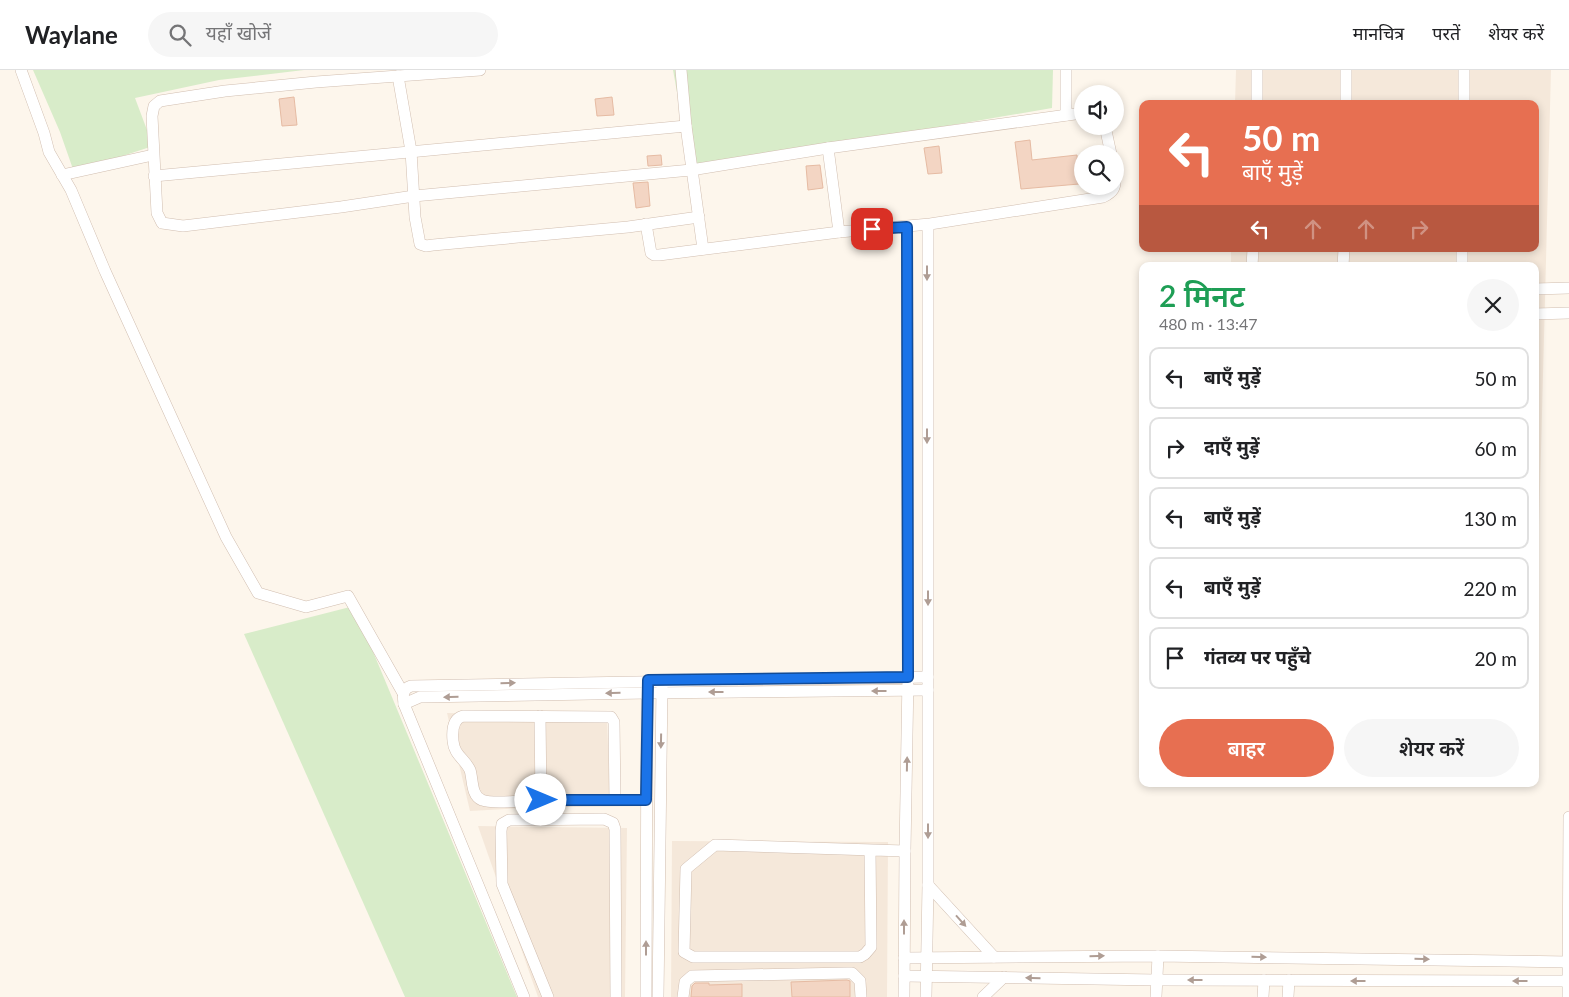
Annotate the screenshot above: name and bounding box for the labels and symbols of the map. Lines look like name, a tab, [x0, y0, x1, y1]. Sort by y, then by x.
pin	[851, 208, 893, 250]
one-way arrow	[923, 266, 931, 282]
one-way arrow	[923, 428, 931, 444]
one-way arrow	[924, 591, 932, 607]
one-way arrow	[500, 679, 516, 687]
one-way arrow	[871, 687, 887, 695]
one-way arrow	[708, 688, 724, 696]
one-way arrow	[605, 690, 621, 698]
one-way arrow	[442, 693, 458, 701]
one-way arrow	[657, 734, 665, 750]
one-way arrow	[903, 756, 911, 772]
position arrow	[514, 773, 566, 825]
one-way arrow	[924, 823, 932, 839]
one-way arrow	[955, 914, 967, 926]
one-way arrow	[900, 919, 908, 935]
one-way arrow	[642, 940, 650, 956]
one-way arrow	[1089, 952, 1105, 960]
one-way arrow	[1252, 953, 1268, 961]
one-way arrow	[1414, 956, 1430, 964]
one-way arrow	[1025, 973, 1041, 981]
one-way arrow	[1187, 976, 1203, 984]
one-way arrow	[1350, 977, 1366, 985]
one-way arrow	[1512, 977, 1528, 985]

